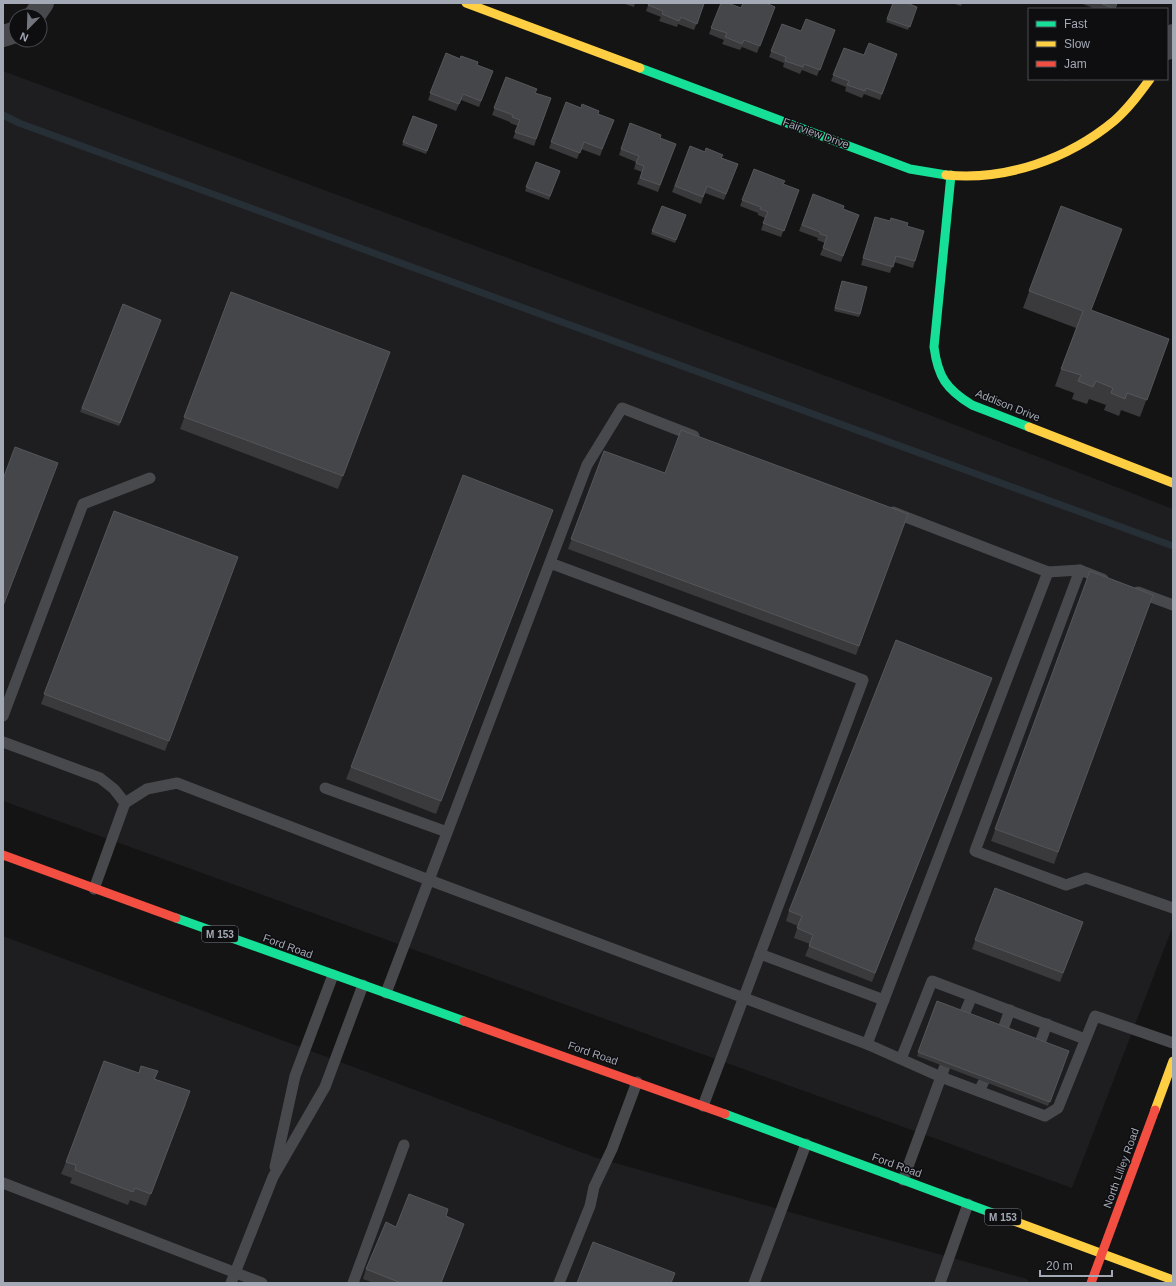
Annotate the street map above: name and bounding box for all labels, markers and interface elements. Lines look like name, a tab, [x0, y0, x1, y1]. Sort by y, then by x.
north arrow	[8, 8, 48, 48]
legend	[1028, 8, 1168, 80]
text: Fast	[1064, 17, 1088, 31]
text: N	[18, 30, 30, 44]
text: Slow	[1064, 37, 1090, 51]
text: Jam	[1064, 57, 1087, 71]
street label: Fairview Drive	[781, 115, 851, 151]
street label: Addison Drive	[974, 387, 1042, 423]
road number: M 153	[202, 926, 238, 942]
street label: Ford Road	[262, 931, 314, 961]
street label: Ford Road	[566, 1039, 620, 1067]
street label: North Lilley Road	[1101, 1126, 1141, 1210]
street label: Ford Road	[871, 1150, 923, 1180]
road number: M 153	[985, 1209, 1021, 1225]
scale bar	[1040, 1252, 1112, 1278]
text: 20 m	[1046, 1259, 1073, 1273]

